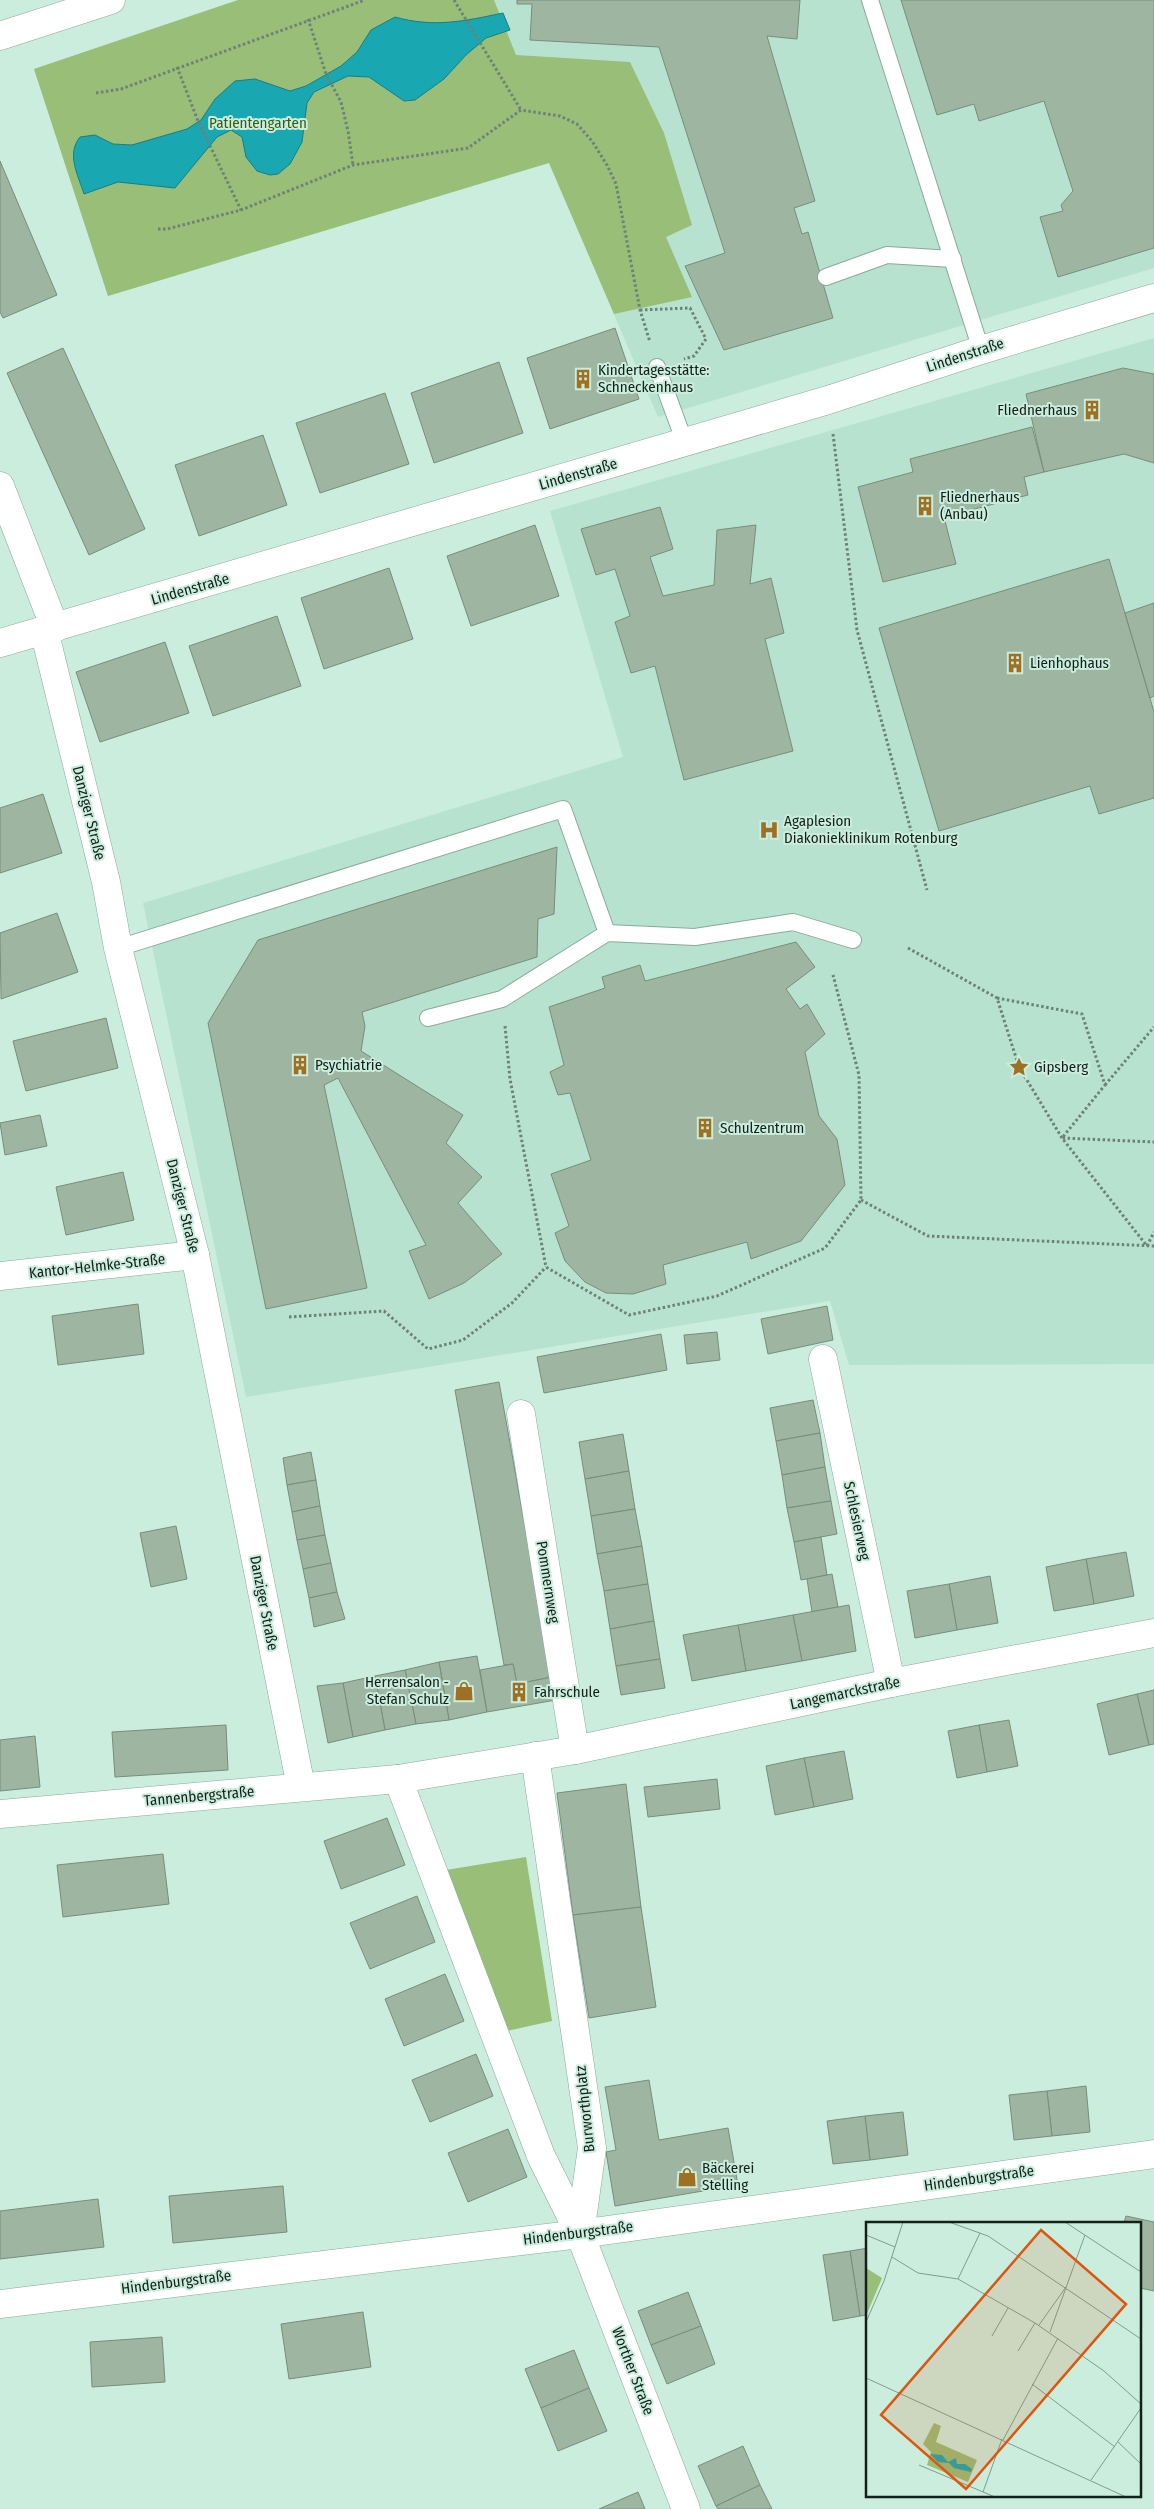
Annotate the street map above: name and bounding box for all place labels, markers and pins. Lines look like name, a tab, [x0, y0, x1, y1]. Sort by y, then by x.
place label: Kindertagesstätte: Schneckenhaus	[598, 361, 710, 396]
building icon: Kindertagesstätte: Schneckenhaus	[572, 368, 594, 390]
building icon: Fliednerhaus	[1081, 399, 1103, 421]
place label: Fliednerhaus	[997, 401, 1077, 419]
place label: Fliednerhaus (Anbau)	[940, 488, 1020, 523]
building icon: Fliednerhaus (Anbau)	[914, 495, 936, 517]
building icon: Lienhophaus	[1004, 652, 1026, 674]
place label: Lienhophaus	[1030, 654, 1109, 672]
place label: Agaplesion Diakonieklinikum Rotenburg	[784, 812, 958, 847]
hospital icon: Agaplesion Diakonieklinikum Rotenburg	[758, 819, 780, 841]
building icon: Psychiatrie	[289, 1054, 311, 1076]
place label: Psychiatrie	[315, 1056, 382, 1074]
place icon: Gipsberg	[1008, 1056, 1030, 1078]
place label: Gipsberg	[1034, 1058, 1088, 1076]
building icon: Schulzentrum	[694, 1117, 716, 1139]
place label: Schulzentrum	[720, 1119, 804, 1137]
place label: Herrensalon - Stefan Schulz	[365, 1673, 449, 1708]
shop icon: Herrensalon - Stefan Schulz	[453, 1680, 475, 1702]
building icon: Fahrschule	[508, 1681, 530, 1703]
place label: Fahrschule	[534, 1683, 600, 1701]
place label: Bäckerei Stelling	[702, 2159, 754, 2194]
shop icon: Bäckerei Stelling	[676, 2166, 698, 2188]

